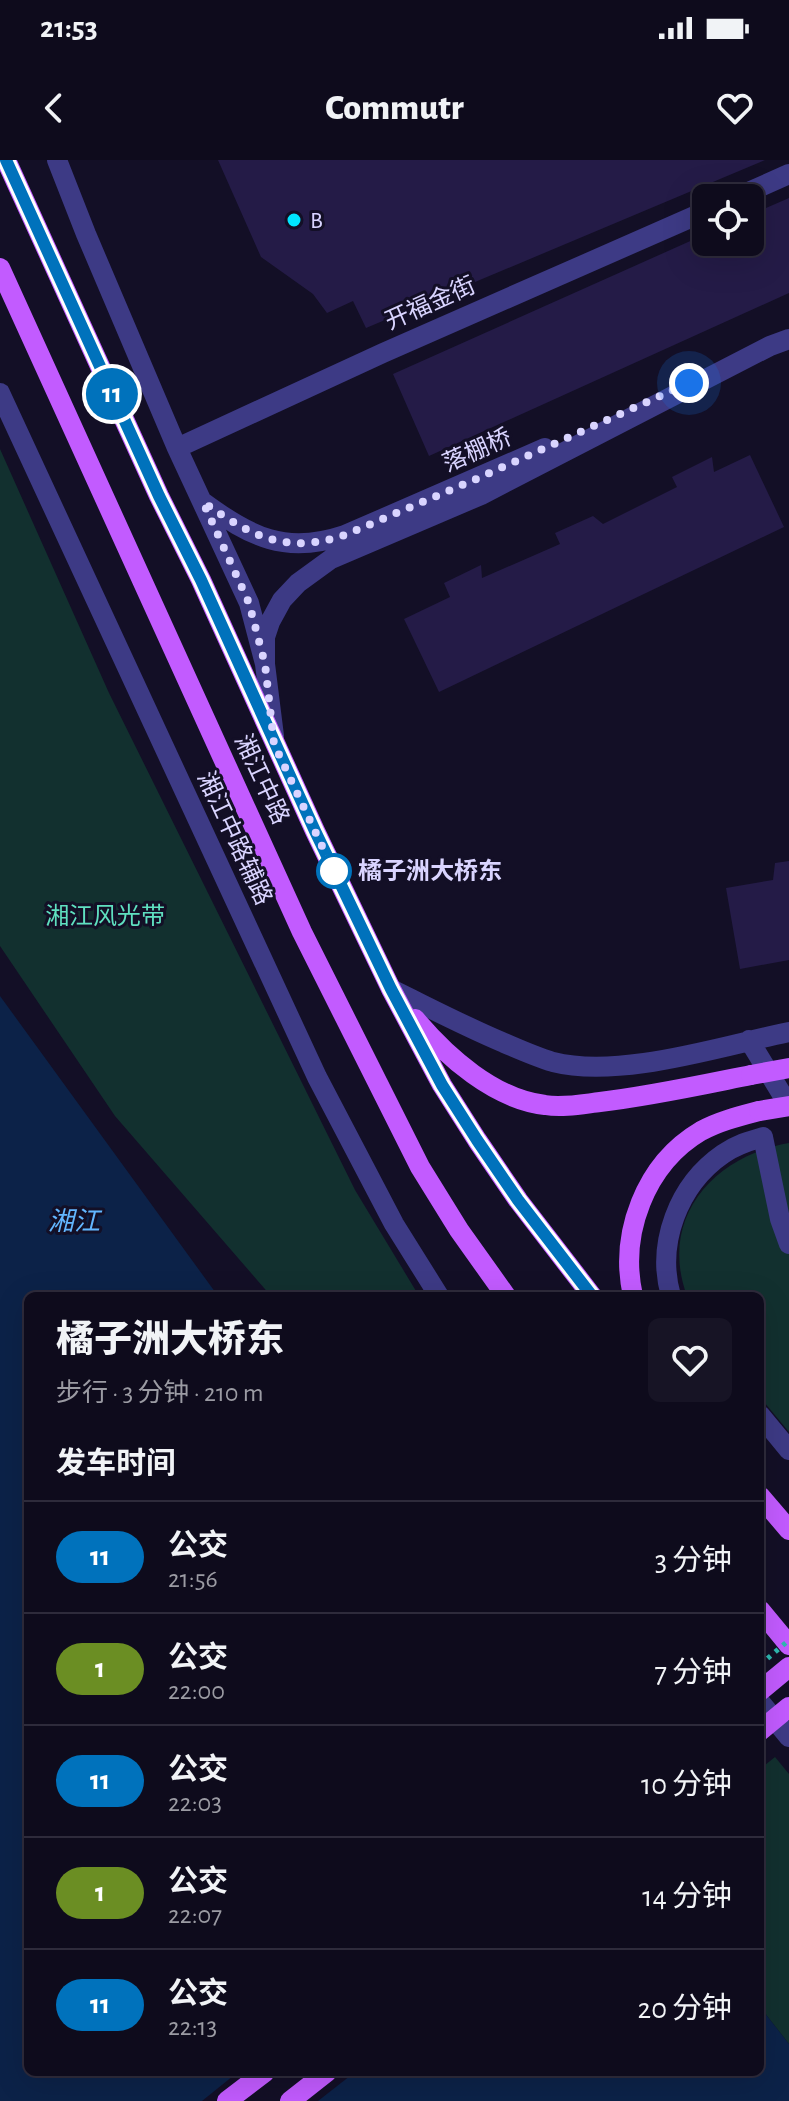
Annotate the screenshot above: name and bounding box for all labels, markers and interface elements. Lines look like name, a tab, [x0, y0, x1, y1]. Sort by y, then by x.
text: 21:53	[40, 13, 98, 43]
icon: back	[32, 86, 76, 130]
icon: heart	[713, 86, 757, 130]
text: Commutr	[325, 90, 464, 126]
map controls	[692, 184, 764, 256]
button: locate	[692, 184, 764, 256]
place label: B	[310, 209, 323, 233]
marker: B	[285, 211, 303, 229]
street label: 开福金街	[381, 272, 479, 334]
your location	[669, 363, 709, 403]
line badge: 11	[76, 368, 148, 420]
text: 11	[102, 380, 122, 408]
street label: 落棚桥	[439, 423, 515, 477]
street label: 湘江中路	[230, 730, 294, 828]
street label: 湘江中路辅路	[193, 767, 277, 909]
marker: 橘子洲大桥东	[317, 854, 351, 888]
place label: 橘子洲大桥东	[358, 858, 502, 884]
park label: 湘江风光带	[45, 903, 165, 929]
water label: 湘江	[48, 1208, 103, 1235]
button: heart	[648, 1318, 732, 1402]
text: 橘子洲大桥东	[56, 1322, 284, 1360]
text: 步行 · 3 分钟 · 210 m	[56, 1380, 264, 1406]
text: 发车时间	[56, 1449, 176, 1479]
text: 公交	[168, 1531, 228, 1561]
text: 11	[90, 1543, 110, 1571]
text: 3 分钟	[655, 1546, 732, 1576]
text: 21:56	[168, 1566, 218, 1592]
text: 公交	[168, 1643, 228, 1673]
text: 1	[95, 1655, 105, 1683]
text: 7 分钟	[655, 1658, 732, 1688]
text: 22:00	[168, 1678, 225, 1704]
text: 公交	[168, 1755, 228, 1785]
text: 11	[90, 1767, 110, 1795]
text: 10 分钟	[641, 1770, 732, 1800]
text: 22:03	[168, 1790, 222, 1816]
text: 公交	[168, 1867, 228, 1897]
text: 1	[95, 1879, 105, 1907]
text: 14 分钟	[642, 1882, 732, 1912]
text: 22:07	[168, 1902, 222, 1928]
text: 公交	[168, 1979, 228, 2009]
text: 11	[90, 1991, 110, 2019]
text: 20 分钟	[638, 1994, 732, 2024]
text: 22:13	[168, 2014, 217, 2040]

